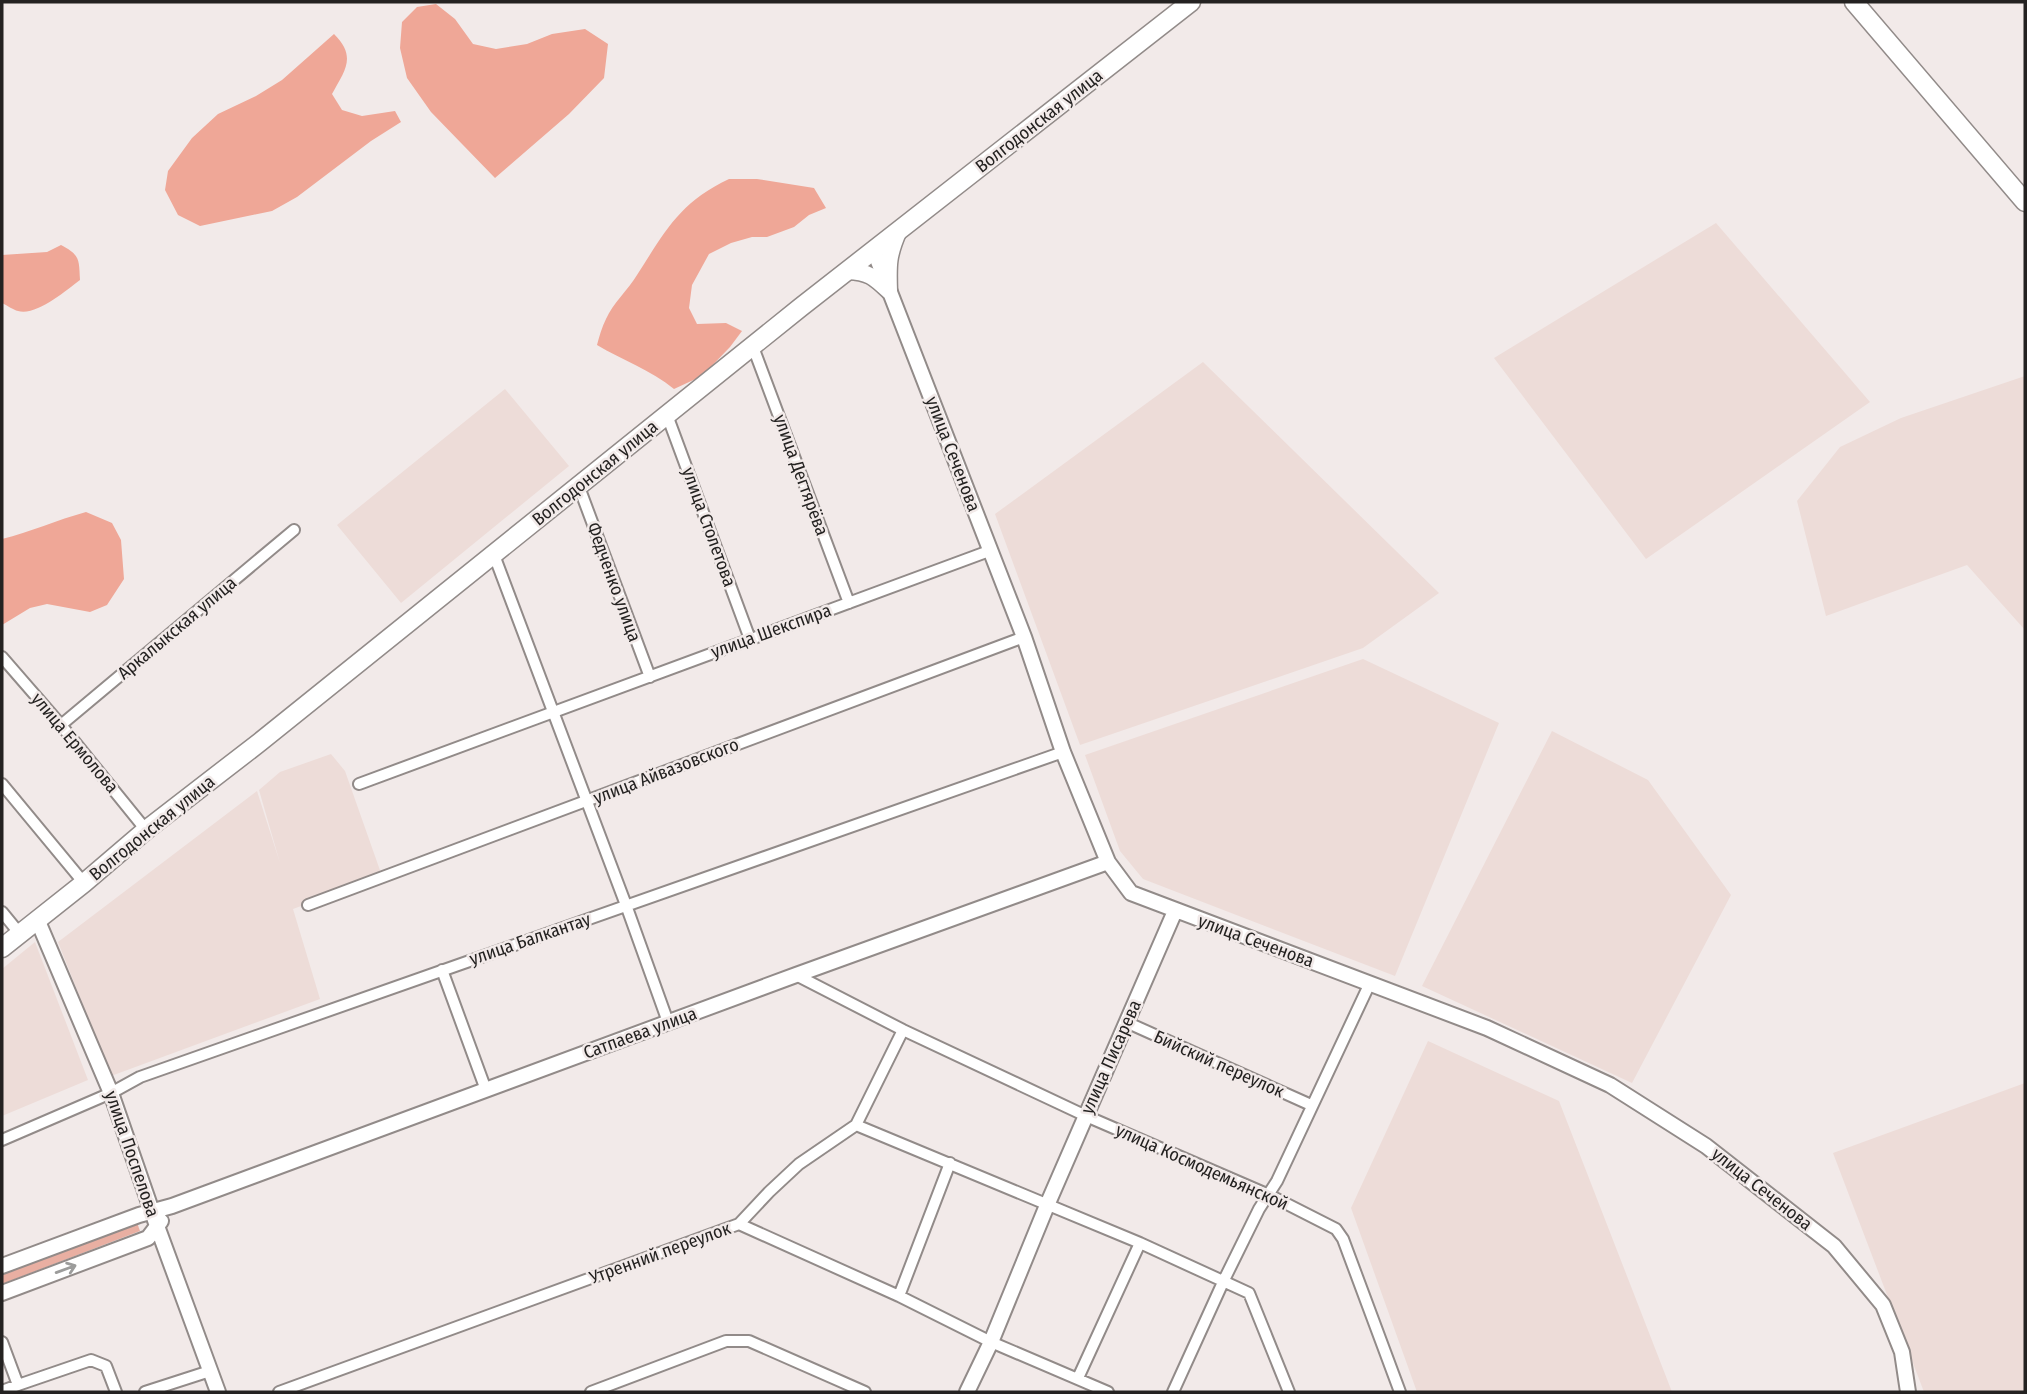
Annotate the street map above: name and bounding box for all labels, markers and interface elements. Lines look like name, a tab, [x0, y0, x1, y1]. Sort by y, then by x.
street label: Волгодонская улица	[971, 64, 1107, 177]
street label: улица Сеченова	[921, 393, 985, 515]
street label: улица Дегтярёва	[769, 411, 833, 539]
street label: Волгодонская улица	[528, 415, 662, 530]
street label: улица Столетова	[677, 464, 741, 590]
street label: Федченко улица	[582, 519, 646, 645]
street label: Аркалыкская улица	[113, 572, 241, 684]
street label: улица Шекспира	[708, 599, 834, 663]
street label: улица Ермолова	[27, 688, 123, 798]
street label: улица Айвазовского	[590, 733, 742, 809]
street label: Волгодонская улица	[85, 770, 219, 885]
street label: улица Балкантау	[467, 908, 593, 970]
street label: улица Сеченова	[1195, 910, 1317, 972]
street label: улица Писарева	[1076, 996, 1146, 1117]
street label: Сатпаева улица	[580, 1002, 700, 1064]
street label: Бийский переулок	[1150, 1025, 1288, 1103]
street label: улица Поспелова	[100, 1088, 164, 1220]
street label: улица Космодемьянской	[1112, 1119, 1292, 1215]
street label: улица Сеченова	[1707, 1143, 1817, 1235]
street label: Утренний переулок	[585, 1217, 734, 1289]
one-way arrow	[54, 1262, 76, 1274]

